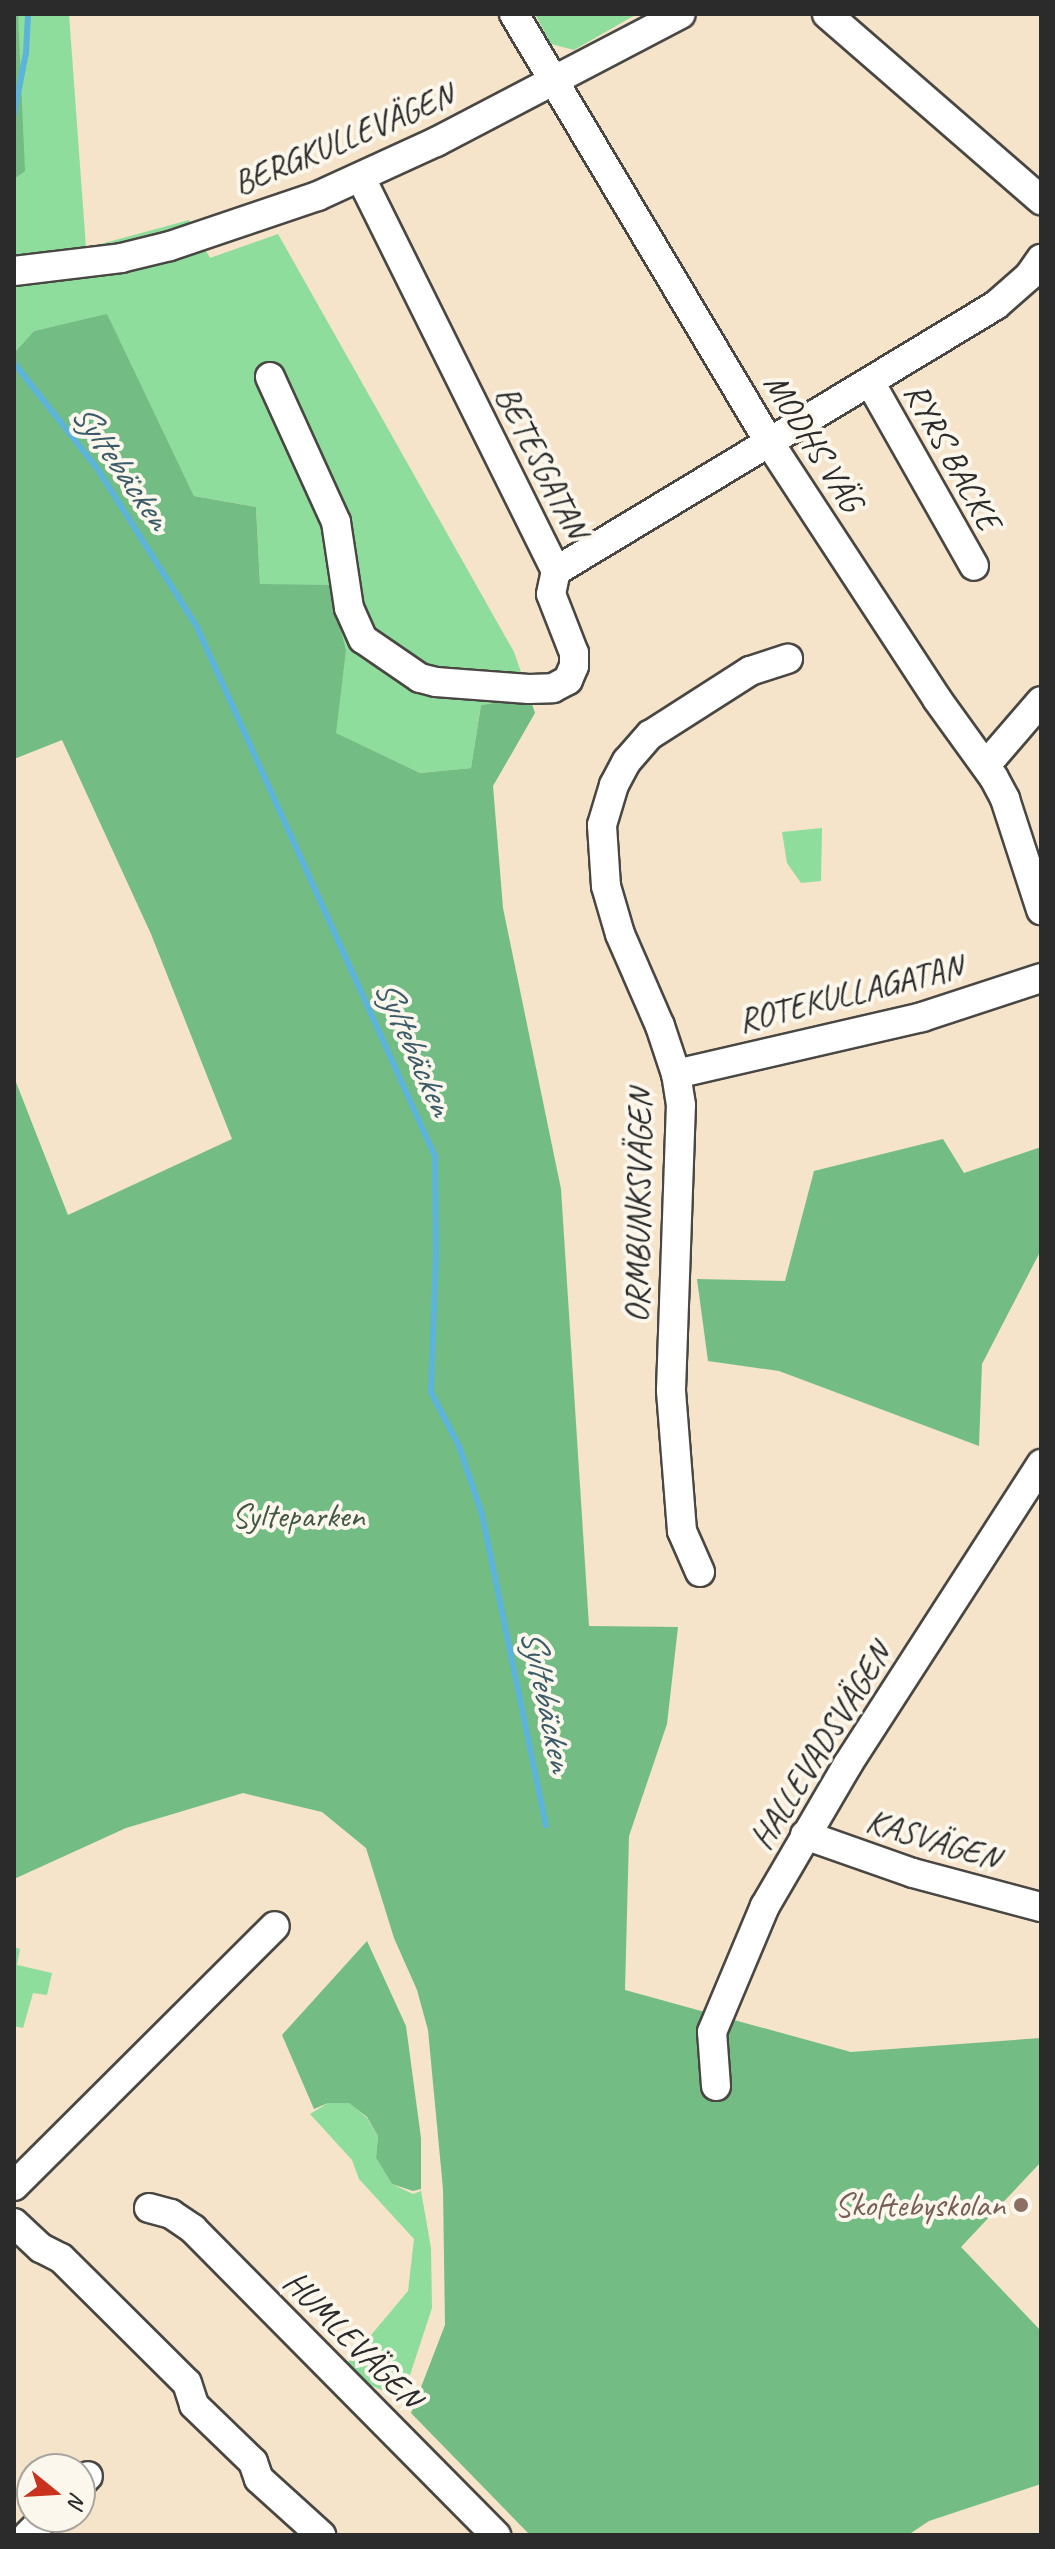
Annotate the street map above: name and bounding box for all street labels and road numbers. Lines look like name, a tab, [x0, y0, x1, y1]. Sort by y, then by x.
street label: BERGKULLEVÄGEN	[227, 74, 459, 204]
street label: MODHS VÄG	[756, 365, 872, 519]
street label: RYRS BACKE	[896, 376, 1010, 536]
street label: BETESGATAN	[486, 379, 598, 545]
street label: ROTEKULLAGATAN	[734, 945, 966, 1041]
street label: ORMBUNKSVÄGEN	[616, 1089, 660, 1323]
street label: HALLEVADSVÄGEN	[740, 1636, 900, 1856]
street label: KASVÄGEN	[862, 1800, 1004, 1878]
street label: HUMLEVÄGEN	[275, 2261, 431, 2417]

